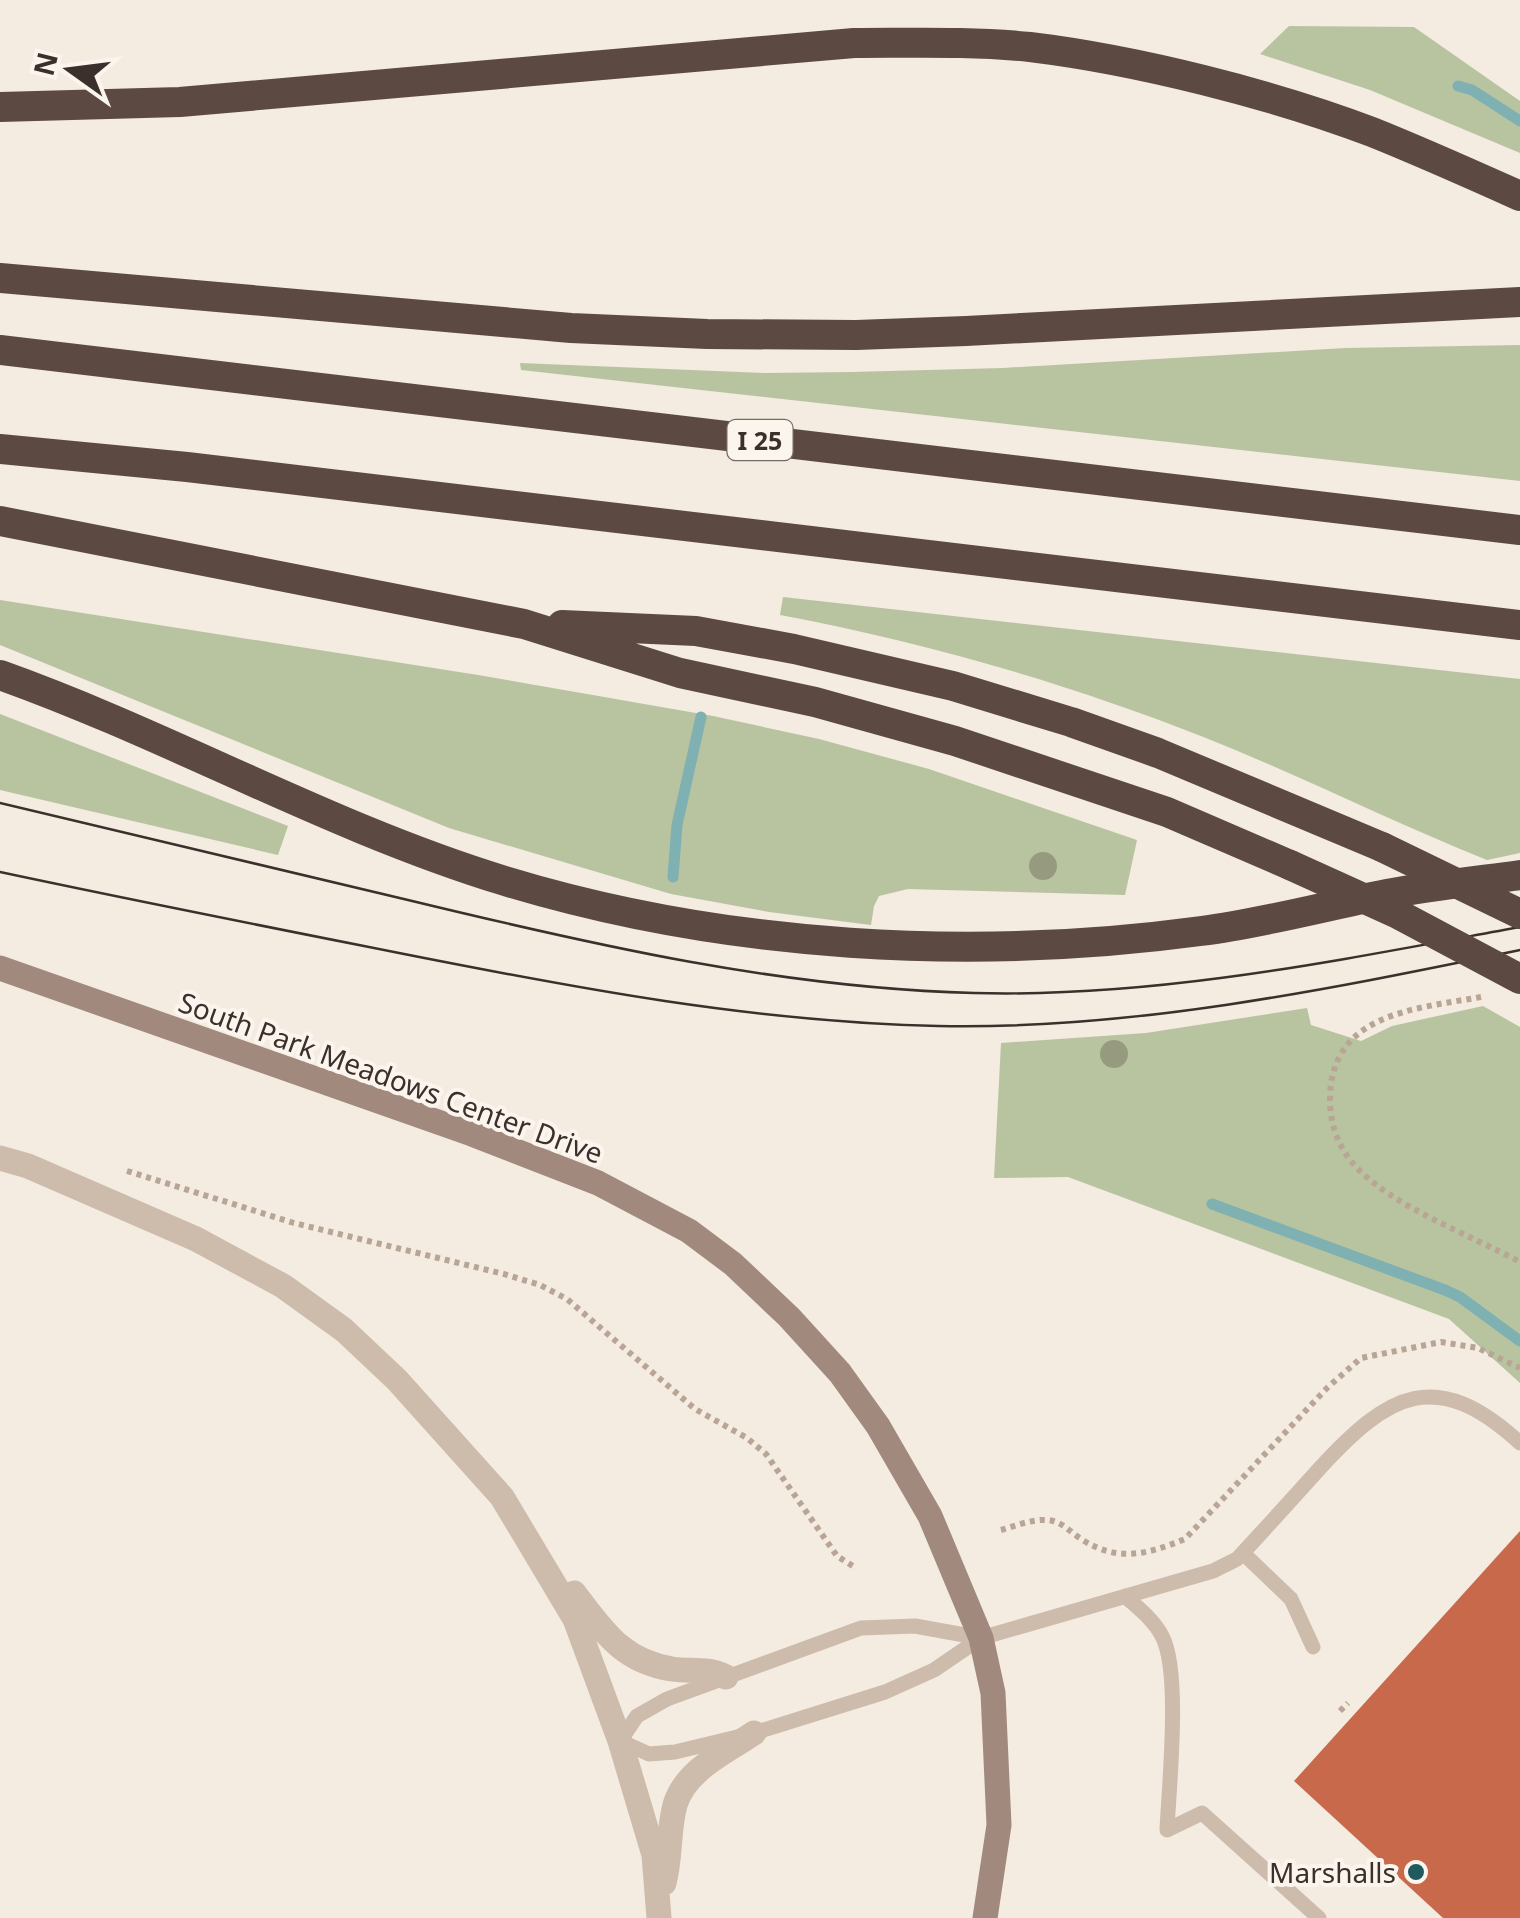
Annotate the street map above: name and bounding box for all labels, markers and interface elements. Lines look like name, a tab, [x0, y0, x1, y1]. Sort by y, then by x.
north arrow	[20, 20, 120, 120]
text: N	[24, 48, 66, 79]
road number: I 25	[728, 420, 792, 460]
street label: South Park Meadows Center Drive	[174, 982, 608, 1172]
place label: Marshalls	[1269, 1853, 1396, 1891]
marker: Marshalls	[1405, 1861, 1427, 1883]

